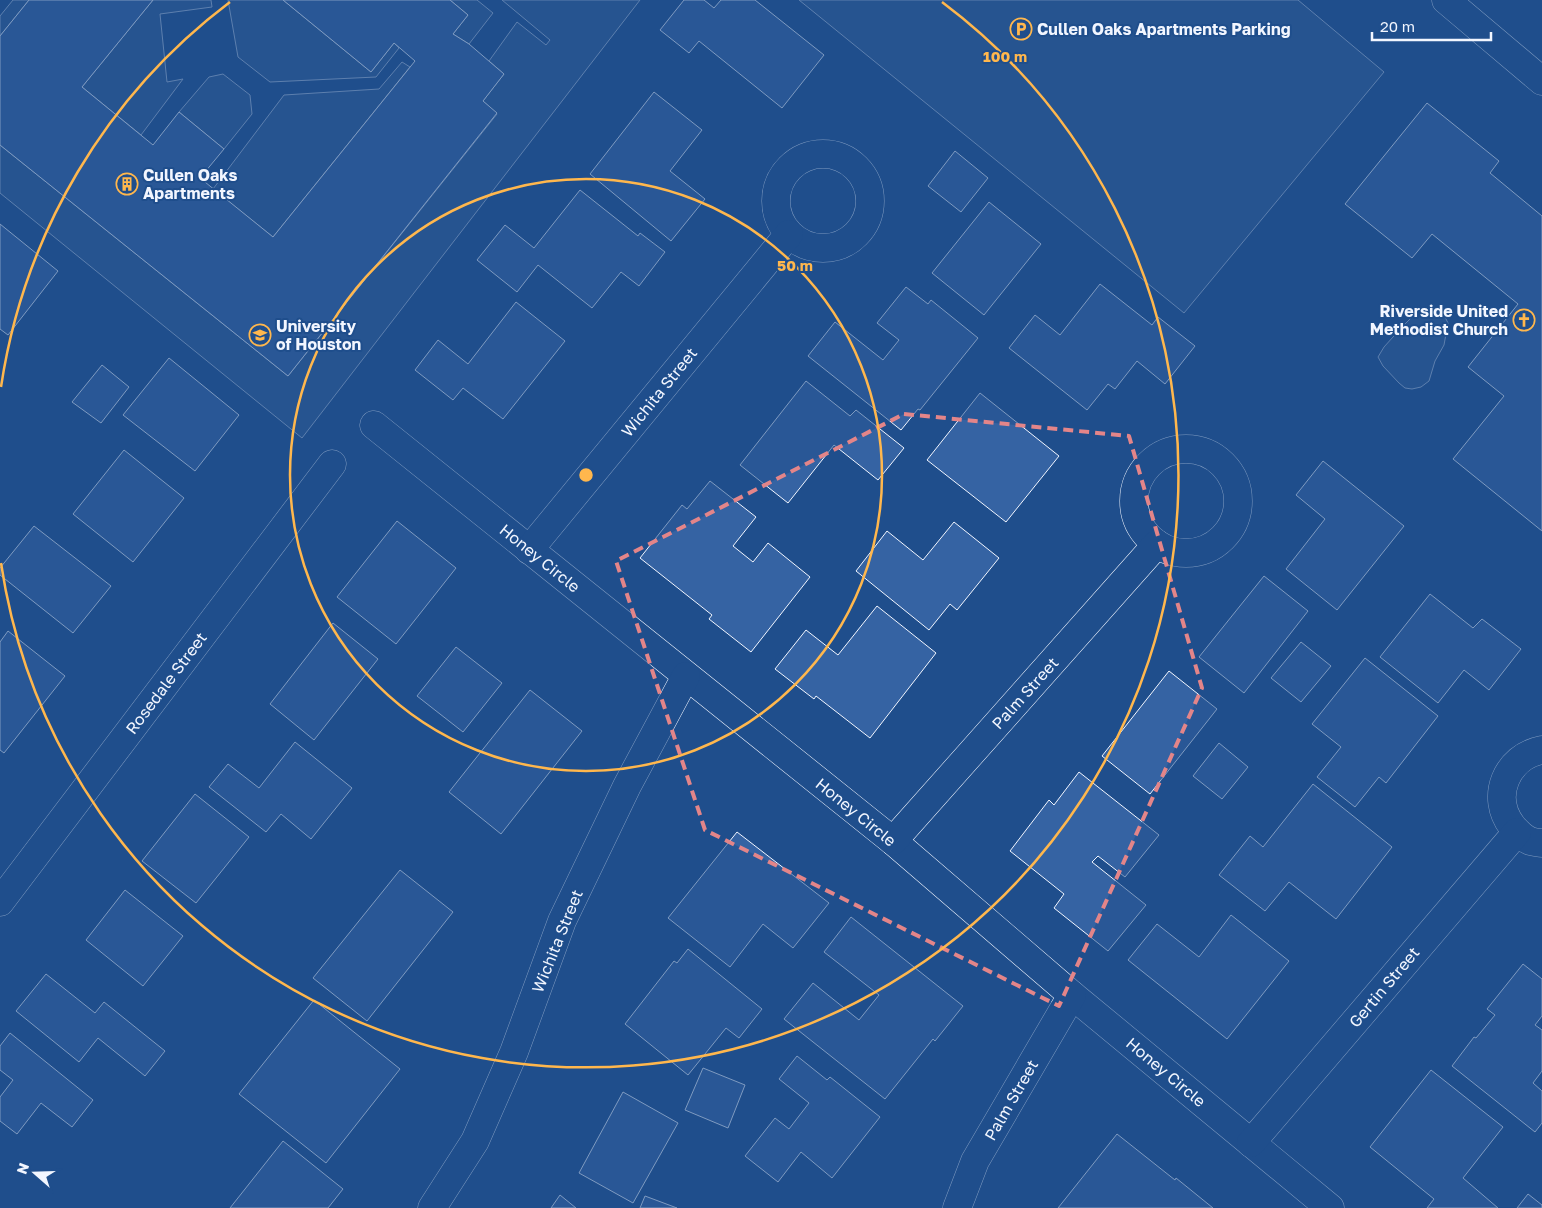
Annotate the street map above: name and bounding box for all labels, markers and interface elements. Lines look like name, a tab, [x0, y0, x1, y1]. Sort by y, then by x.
scale bar	[1372, 10, 1491, 42]
parking icon: Cullen Oaks Apartments Parking	[1009, 17, 1033, 41]
text: 20 m	[1380, 17, 1415, 35]
place label: Cullen Oaks Apartments Parking	[1037, 19, 1291, 39]
text: 100 m	[983, 47, 1027, 65]
place label: Cullen Oaks Apartments	[143, 165, 237, 203]
building icon: Cullen Oaks Apartments	[115, 172, 139, 196]
text: 50 m	[777, 256, 813, 274]
place label: Riverside United Methodist Church	[1370, 301, 1508, 339]
church icon: Riverside United Methodist Church	[1512, 308, 1536, 332]
place label: University of Houston	[276, 316, 361, 354]
school or university icon: University of Houston	[248, 323, 272, 347]
street label: Wichita Street	[617, 343, 701, 441]
centre of rings	[577, 466, 595, 484]
street label: Honey Circle	[496, 519, 584, 597]
street label: Rosedale Street	[121, 628, 211, 738]
street label: Palm Street	[987, 653, 1063, 733]
street label: Honey Circle	[812, 773, 900, 851]
street label: Wichita Street	[527, 887, 587, 995]
street label: Gertin Street	[1345, 943, 1423, 1031]
street label: Honey Circle	[1122, 1033, 1210, 1111]
street label: Palm Street	[980, 1056, 1042, 1144]
north arrow	[10, 1148, 60, 1198]
text: N	[13, 1160, 32, 1176]

